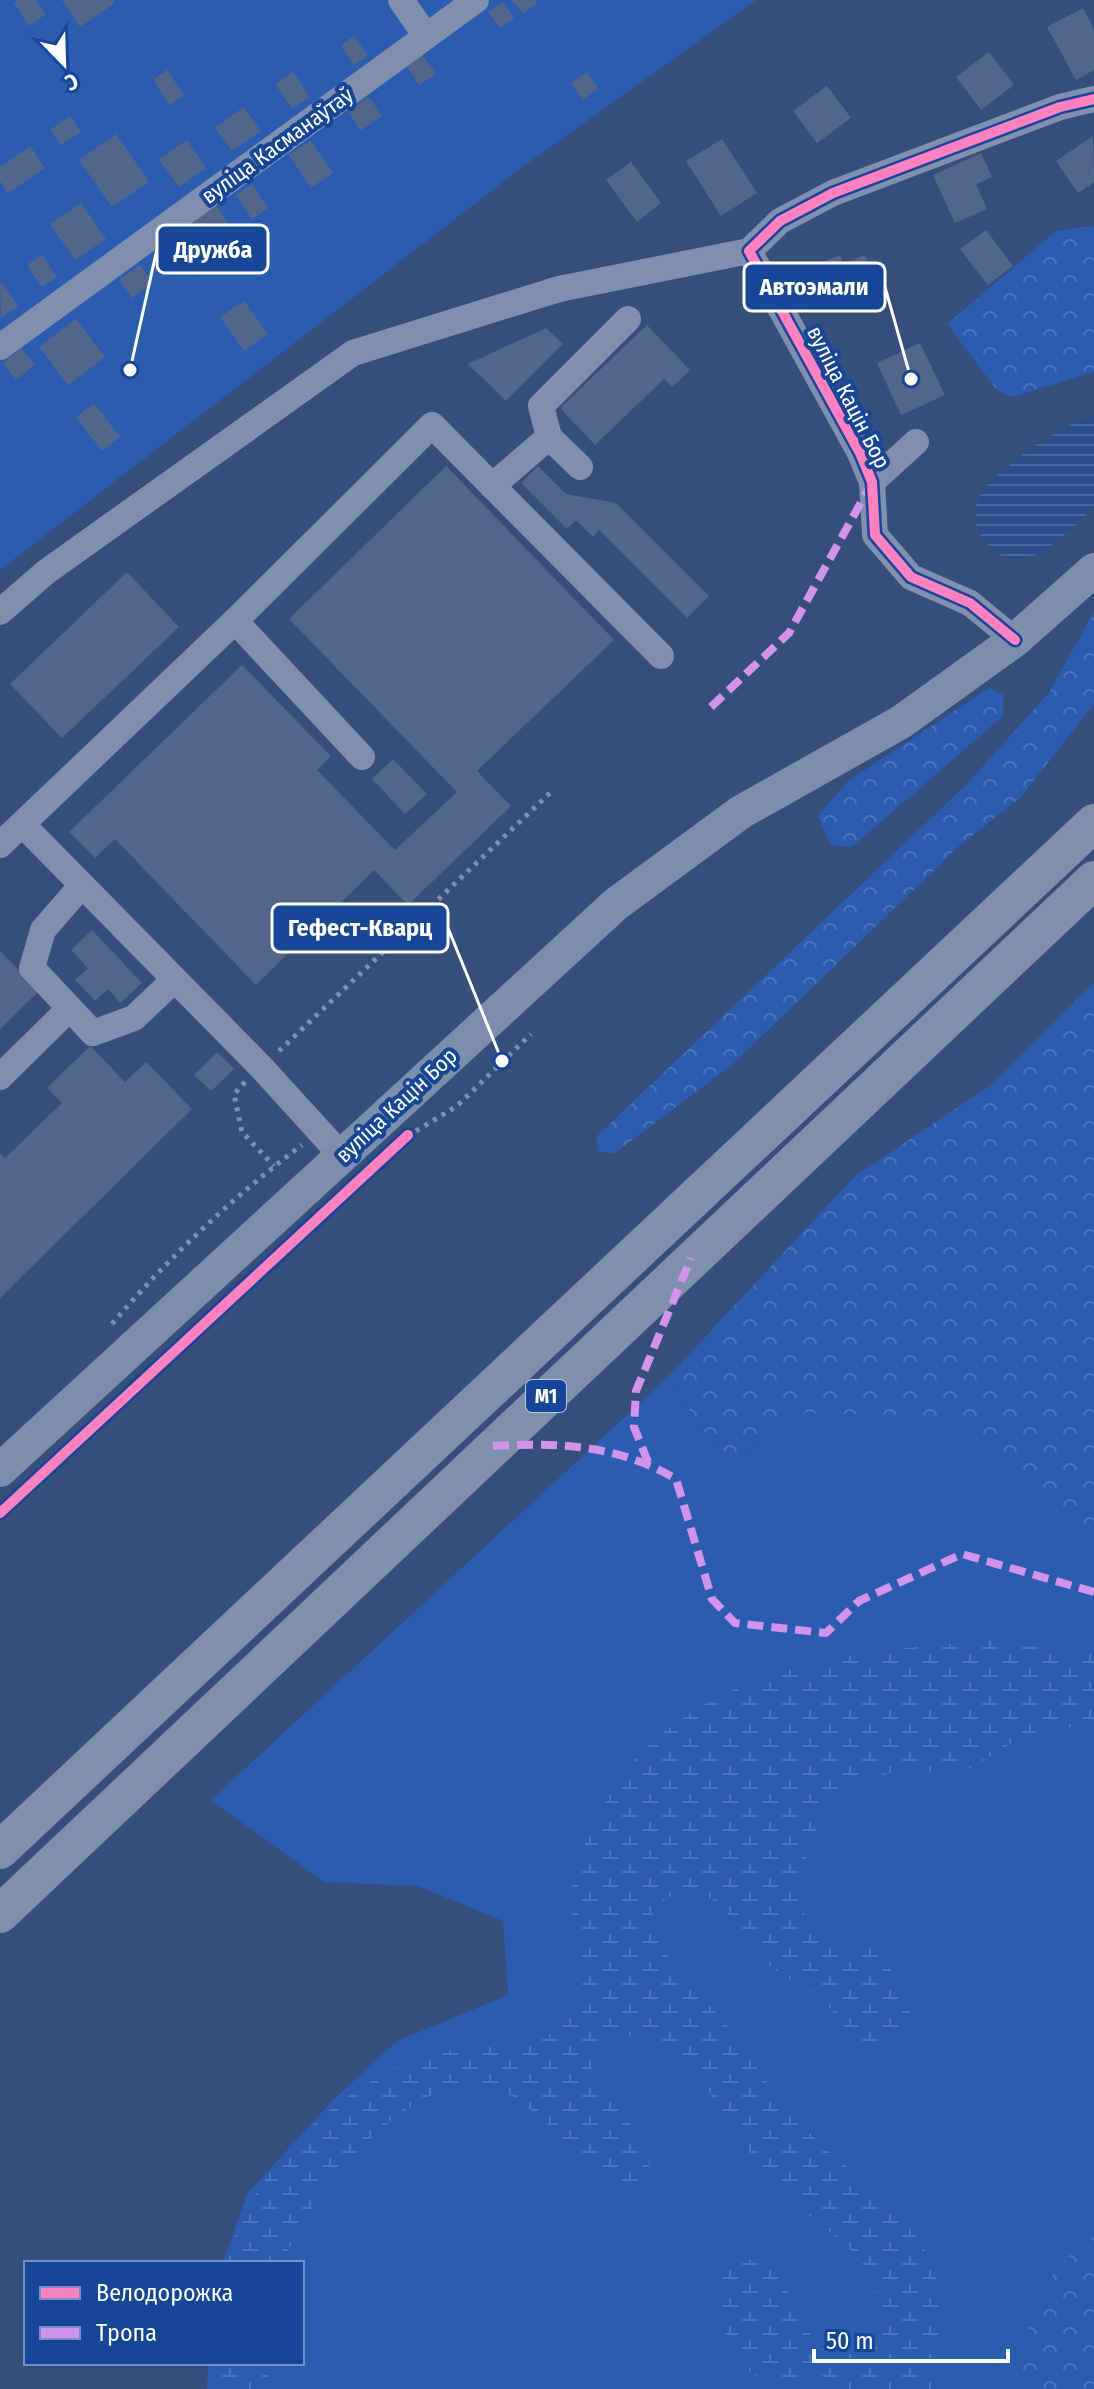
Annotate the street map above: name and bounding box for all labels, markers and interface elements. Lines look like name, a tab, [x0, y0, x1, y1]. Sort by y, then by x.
north arrow	[24, 24, 104, 104]
text: С	[61, 67, 82, 97]
street label: вуліца Касманаўтаў	[196, 81, 359, 210]
callout: Дружба	[157, 225, 268, 273]
text: Дружба	[173, 236, 252, 264]
callout: Автоэмали	[744, 263, 885, 311]
text: Автоэмали	[758, 273, 869, 301]
street label: вуліца Кацін Бор	[801, 322, 896, 473]
callout: Гефест-Кварц	[272, 904, 448, 952]
text: Гефест-Кварц	[288, 914, 433, 942]
street label: вуліца Кацін Бор	[330, 1042, 463, 1168]
road number: М1	[526, 1380, 566, 1412]
legend	[24, 2261, 304, 2365]
text: Велодорожка	[96, 2279, 233, 2307]
scale bar	[814, 2313, 1008, 2363]
text: Тропа	[96, 2319, 157, 2347]
text: 50 m	[826, 2327, 874, 2355]

